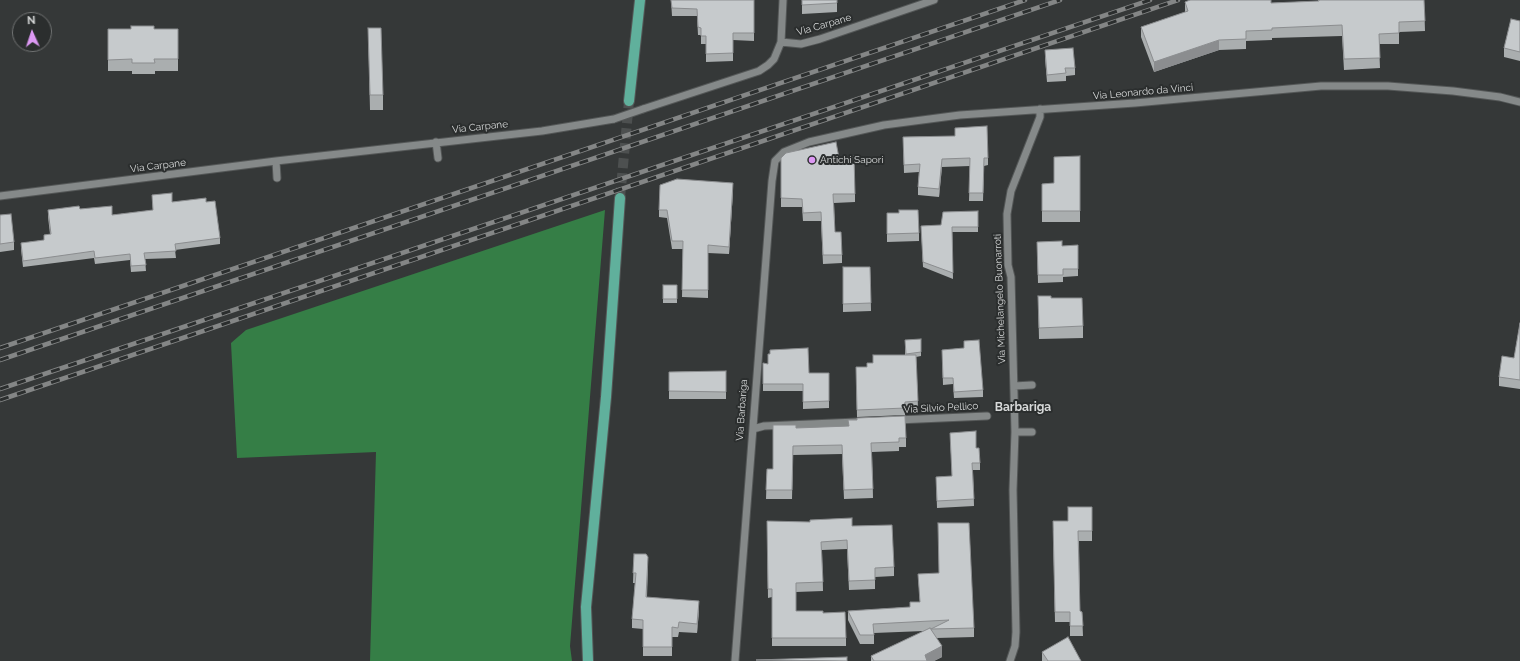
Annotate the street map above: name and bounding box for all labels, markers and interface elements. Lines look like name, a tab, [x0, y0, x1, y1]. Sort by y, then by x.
street label: Via Carpane	[795, 11, 853, 39]
north arrow	[12, 12, 52, 52]
text: N	[27, 14, 36, 27]
street label: Via Leonardo da Vinci	[1092, 82, 1194, 102]
street label: Via Carpane	[451, 118, 509, 136]
place label: Antichi Sapori	[820, 154, 883, 166]
marker: Antichi Sapori	[807, 155, 817, 165]
street label: Via Carpane	[129, 157, 187, 175]
street label: Via Michelangelo Buonarroti	[992, 234, 1008, 364]
street label: Via Barbariga	[734, 379, 750, 441]
street label: Via Silvio Pellico	[903, 400, 979, 416]
district label: Barbariga	[995, 400, 1051, 414]

